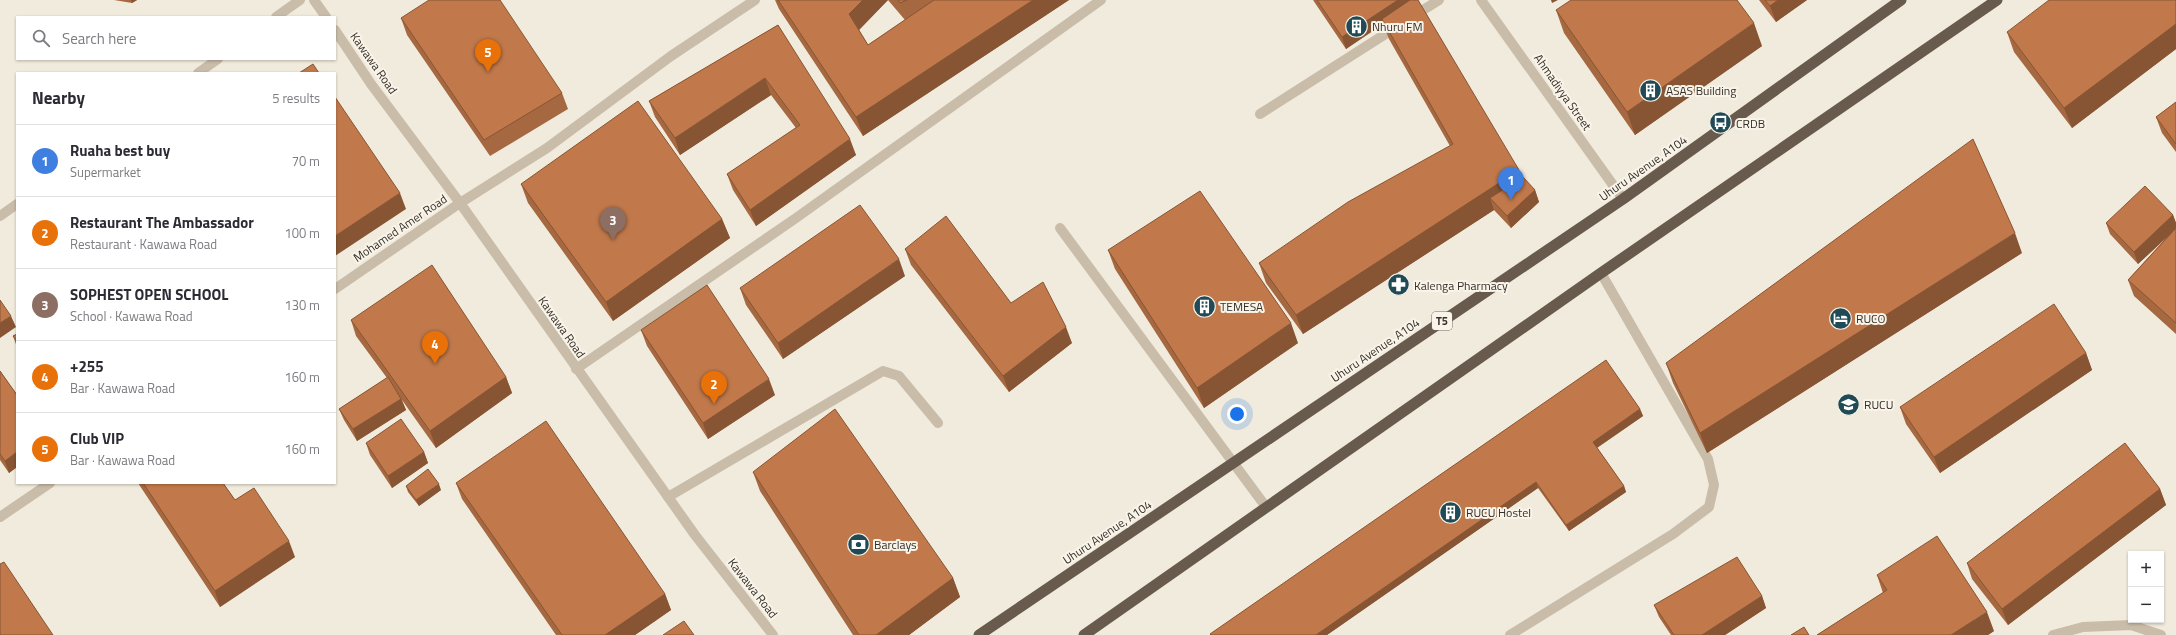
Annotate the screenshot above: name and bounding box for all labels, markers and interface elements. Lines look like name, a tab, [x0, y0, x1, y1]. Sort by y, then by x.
building icon: Nhuru FM	[1343, 13, 1369, 39]
search box	[16, 16, 336, 60]
place label: Nhuru FM	[1372, 17, 1422, 36]
icon: search	[30, 27, 52, 49]
text: Search here	[62, 27, 136, 50]
street label: Kawawa Road	[346, 28, 402, 98]
pin: 5	[475, 39, 501, 72]
street label: Ahmadiyya Street	[1529, 50, 1597, 135]
building icon: ASAS Building	[1638, 77, 1664, 103]
place label: ASAS Building	[1666, 81, 1736, 100]
text: Nearby	[32, 85, 85, 111]
text: 5 results	[272, 88, 320, 108]
bus stop icon: CRDB	[1708, 110, 1734, 136]
place label: CRDB	[1736, 114, 1765, 133]
street label: Uhuru Avenue, A104	[1595, 130, 1691, 206]
text: Ruaha best buy	[70, 139, 170, 162]
text: 1	[41, 151, 49, 171]
text: 70 m	[292, 151, 320, 171]
text: Supermarket	[70, 162, 141, 182]
pin: 1	[1498, 167, 1524, 200]
street label: Mohamed Amer Road	[349, 189, 451, 267]
pin: 3	[600, 207, 626, 240]
text: Restaurant The Ambassador	[70, 211, 254, 234]
text: 2	[41, 223, 49, 243]
text: 100 m	[284, 223, 320, 243]
text: Restaurant · Kawawa Road	[70, 234, 217, 254]
pharmacy icon: Kalenga Pharmacy	[1386, 272, 1412, 298]
place label: Kalenga Pharmacy	[1414, 276, 1508, 295]
text: SOPHEST OPEN SCHOOL	[70, 283, 228, 306]
street label: Kawawa Road	[534, 292, 590, 362]
building icon: TEMESA	[1192, 293, 1218, 319]
text: 3	[41, 295, 49, 315]
text: 130 m	[284, 295, 320, 315]
place label: TEMESA	[1220, 297, 1263, 316]
hotel icon: RUCO	[1828, 305, 1854, 331]
text: School · Kawawa Road	[70, 306, 193, 326]
place label: RUCO	[1856, 309, 1886, 328]
road number: T5	[1432, 312, 1452, 330]
street label: Uhuru Avenue, A104	[1327, 313, 1424, 387]
pin: 4	[422, 331, 448, 364]
text: +255	[70, 355, 104, 378]
text: 4	[41, 367, 49, 387]
text: 160 m	[284, 367, 320, 387]
pin: 2	[701, 371, 727, 404]
text: Bar · Kawawa Road	[70, 378, 175, 398]
school or university icon: RUCU	[1835, 391, 1861, 417]
place label: RUCU	[1864, 395, 1893, 414]
your location	[1227, 404, 1247, 424]
text: Club VIP	[70, 427, 124, 450]
text: 5	[41, 439, 49, 459]
text: 160 m	[284, 439, 320, 459]
text: Bar · Kawawa Road	[70, 450, 175, 470]
street label: Uhuru Avenue, A104	[1059, 495, 1156, 569]
building icon: RUCU Hostel	[1438, 499, 1464, 525]
place label: RUCU Hostel	[1466, 503, 1531, 522]
bank icon: Barclays	[846, 531, 872, 557]
place label: Barclays	[874, 535, 917, 554]
map controls	[2128, 551, 2164, 623]
button: +	[2128, 551, 2164, 587]
street label: Kawawa Road	[723, 554, 783, 622]
button: −	[2128, 587, 2164, 623]

